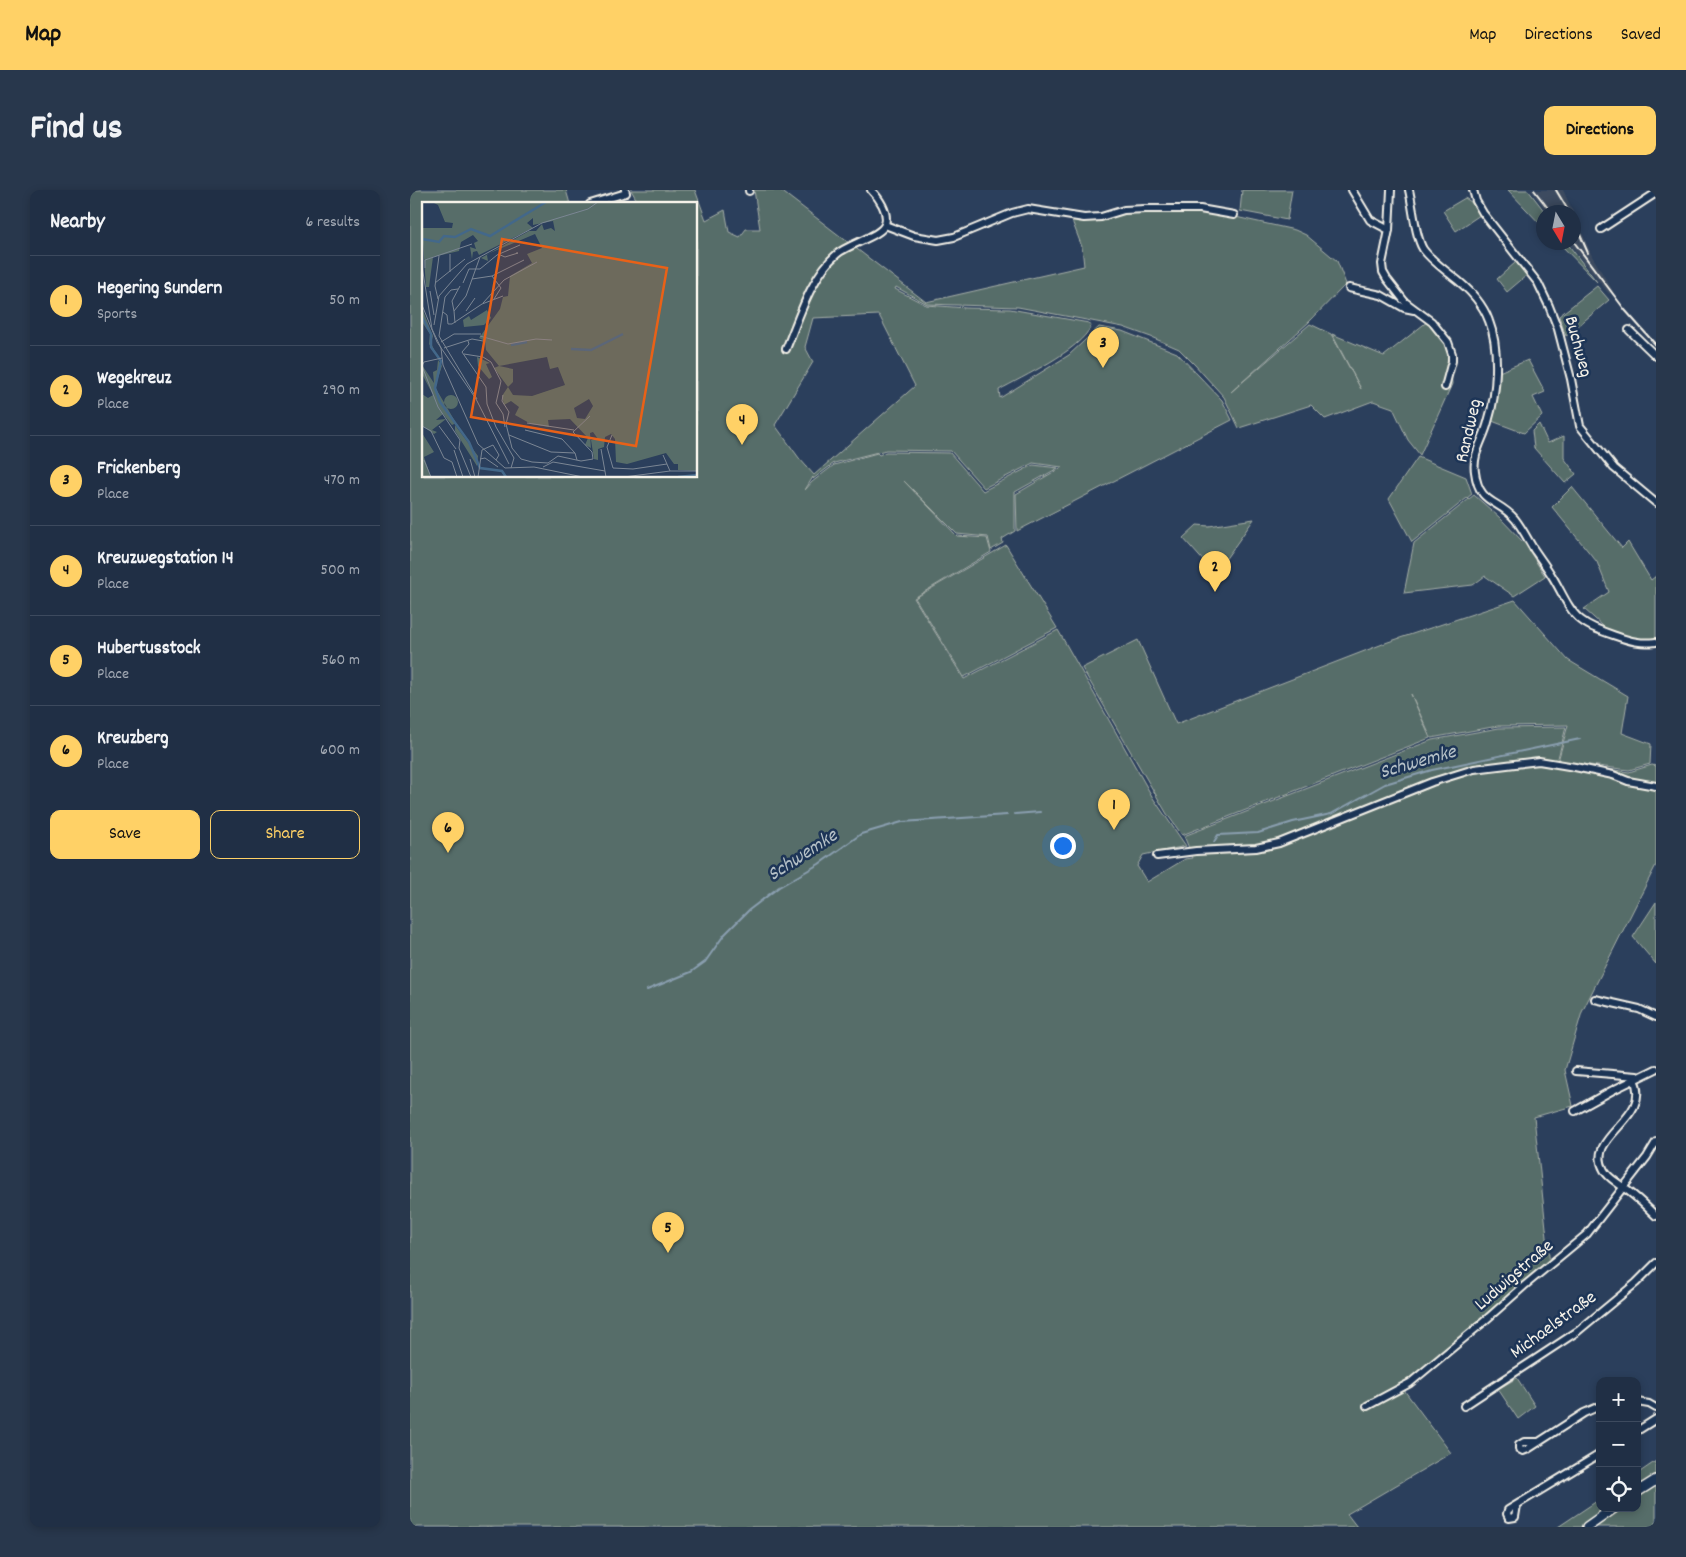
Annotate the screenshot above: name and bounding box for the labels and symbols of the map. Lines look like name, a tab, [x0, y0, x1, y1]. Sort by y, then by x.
inset map	[422, 202, 698, 478]
north arrow	[1536, 205, 1581, 250]
street label: Buchweg	[1556, 313, 1598, 381]
pin: 3	[1087, 327, 1119, 368]
street label: Randweg	[1450, 396, 1490, 466]
pin: 4	[726, 404, 758, 445]
pin: 2	[1199, 551, 1231, 592]
water label: Schwemke	[1376, 738, 1461, 787]
pin: 1	[1098, 789, 1130, 830]
pin: 6	[432, 812, 464, 853]
water label: Schwemke	[762, 822, 845, 889]
your location	[1050, 833, 1076, 859]
pin: 5	[652, 1212, 684, 1253]
street label: Ludwigstraße	[1469, 1234, 1561, 1318]
street label: Michaelstraße	[1505, 1285, 1603, 1367]

